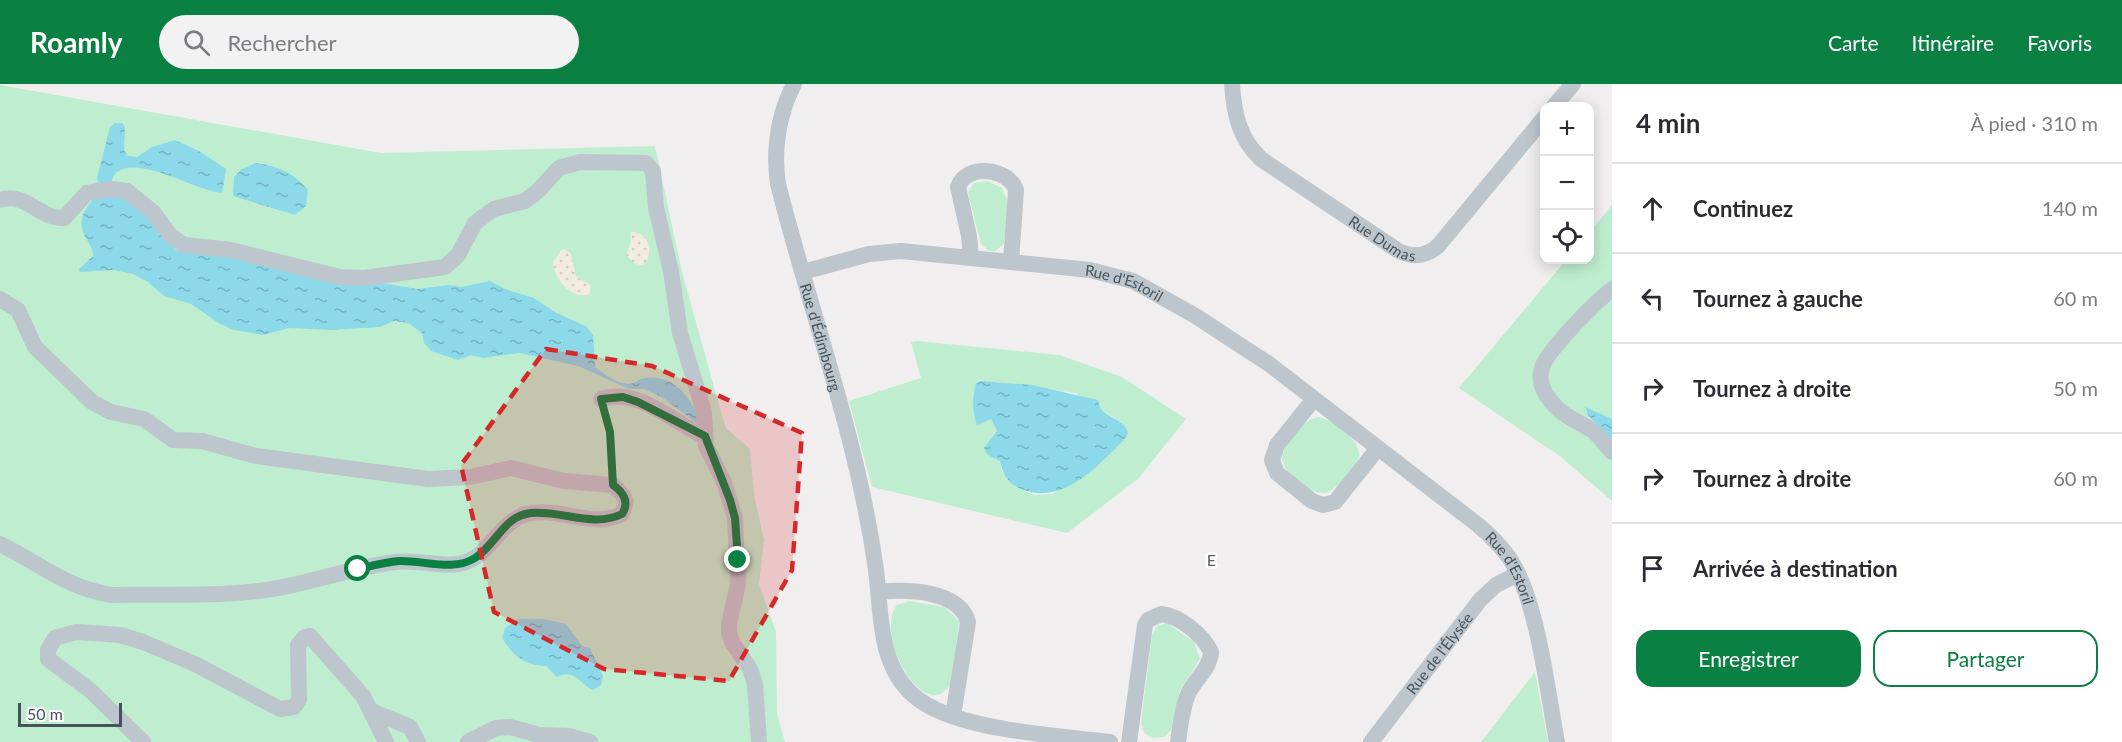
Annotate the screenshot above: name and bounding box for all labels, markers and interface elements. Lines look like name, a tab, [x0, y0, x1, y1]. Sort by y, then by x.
search box	[159, 15, 579, 69]
text: Roamly	[30, 25, 123, 59]
icon: search	[180, 26, 213, 59]
text: Rechercher	[228, 29, 337, 56]
text: Carte	[1828, 30, 1879, 55]
text: Itinéraire	[1912, 30, 1994, 55]
text: Favoris	[2027, 30, 2092, 55]
map controls	[1540, 102, 1594, 264]
button: +	[1540, 102, 1594, 156]
text: 4 min	[1636, 107, 1700, 139]
text: À pied · 310 m	[1970, 111, 2098, 135]
button: −	[1540, 156, 1594, 210]
icon: ahead	[1636, 192, 1669, 225]
text: Continuez	[1693, 195, 1793, 222]
text: 140 m	[2042, 196, 2098, 220]
button: locate	[1540, 210, 1594, 264]
street label: Rue Dumas	[1346, 211, 1416, 264]
street label: Rue d'Estoril	[1085, 261, 1166, 305]
street label: Rue d'Édimbourg	[797, 281, 845, 393]
icon: left	[1636, 282, 1669, 315]
text: Tournez à gauche	[1693, 285, 1863, 312]
text: 60 m	[2053, 286, 2098, 310]
icon: right	[1636, 372, 1669, 405]
text: Tournez à droite	[1693, 375, 1851, 402]
text: 50 m	[2053, 376, 2098, 400]
icon: right	[1636, 462, 1669, 495]
text: Tournez à droite	[1693, 465, 1851, 492]
text: 60 m	[2053, 466, 2098, 490]
street label: Rue d'Estoril	[1482, 528, 1538, 607]
route end	[724, 546, 750, 572]
district label: E	[1207, 550, 1217, 569]
icon: arrive	[1636, 552, 1669, 585]
route start	[344, 555, 370, 581]
text: Arrivée à destination	[1693, 555, 1898, 582]
street label: Rue de l'Élysée	[1402, 609, 1476, 698]
button: Enregistrer	[1636, 630, 1861, 687]
button: Partager	[1873, 630, 2098, 687]
scale bar	[18, 700, 122, 728]
text: 50 m	[27, 704, 63, 723]

